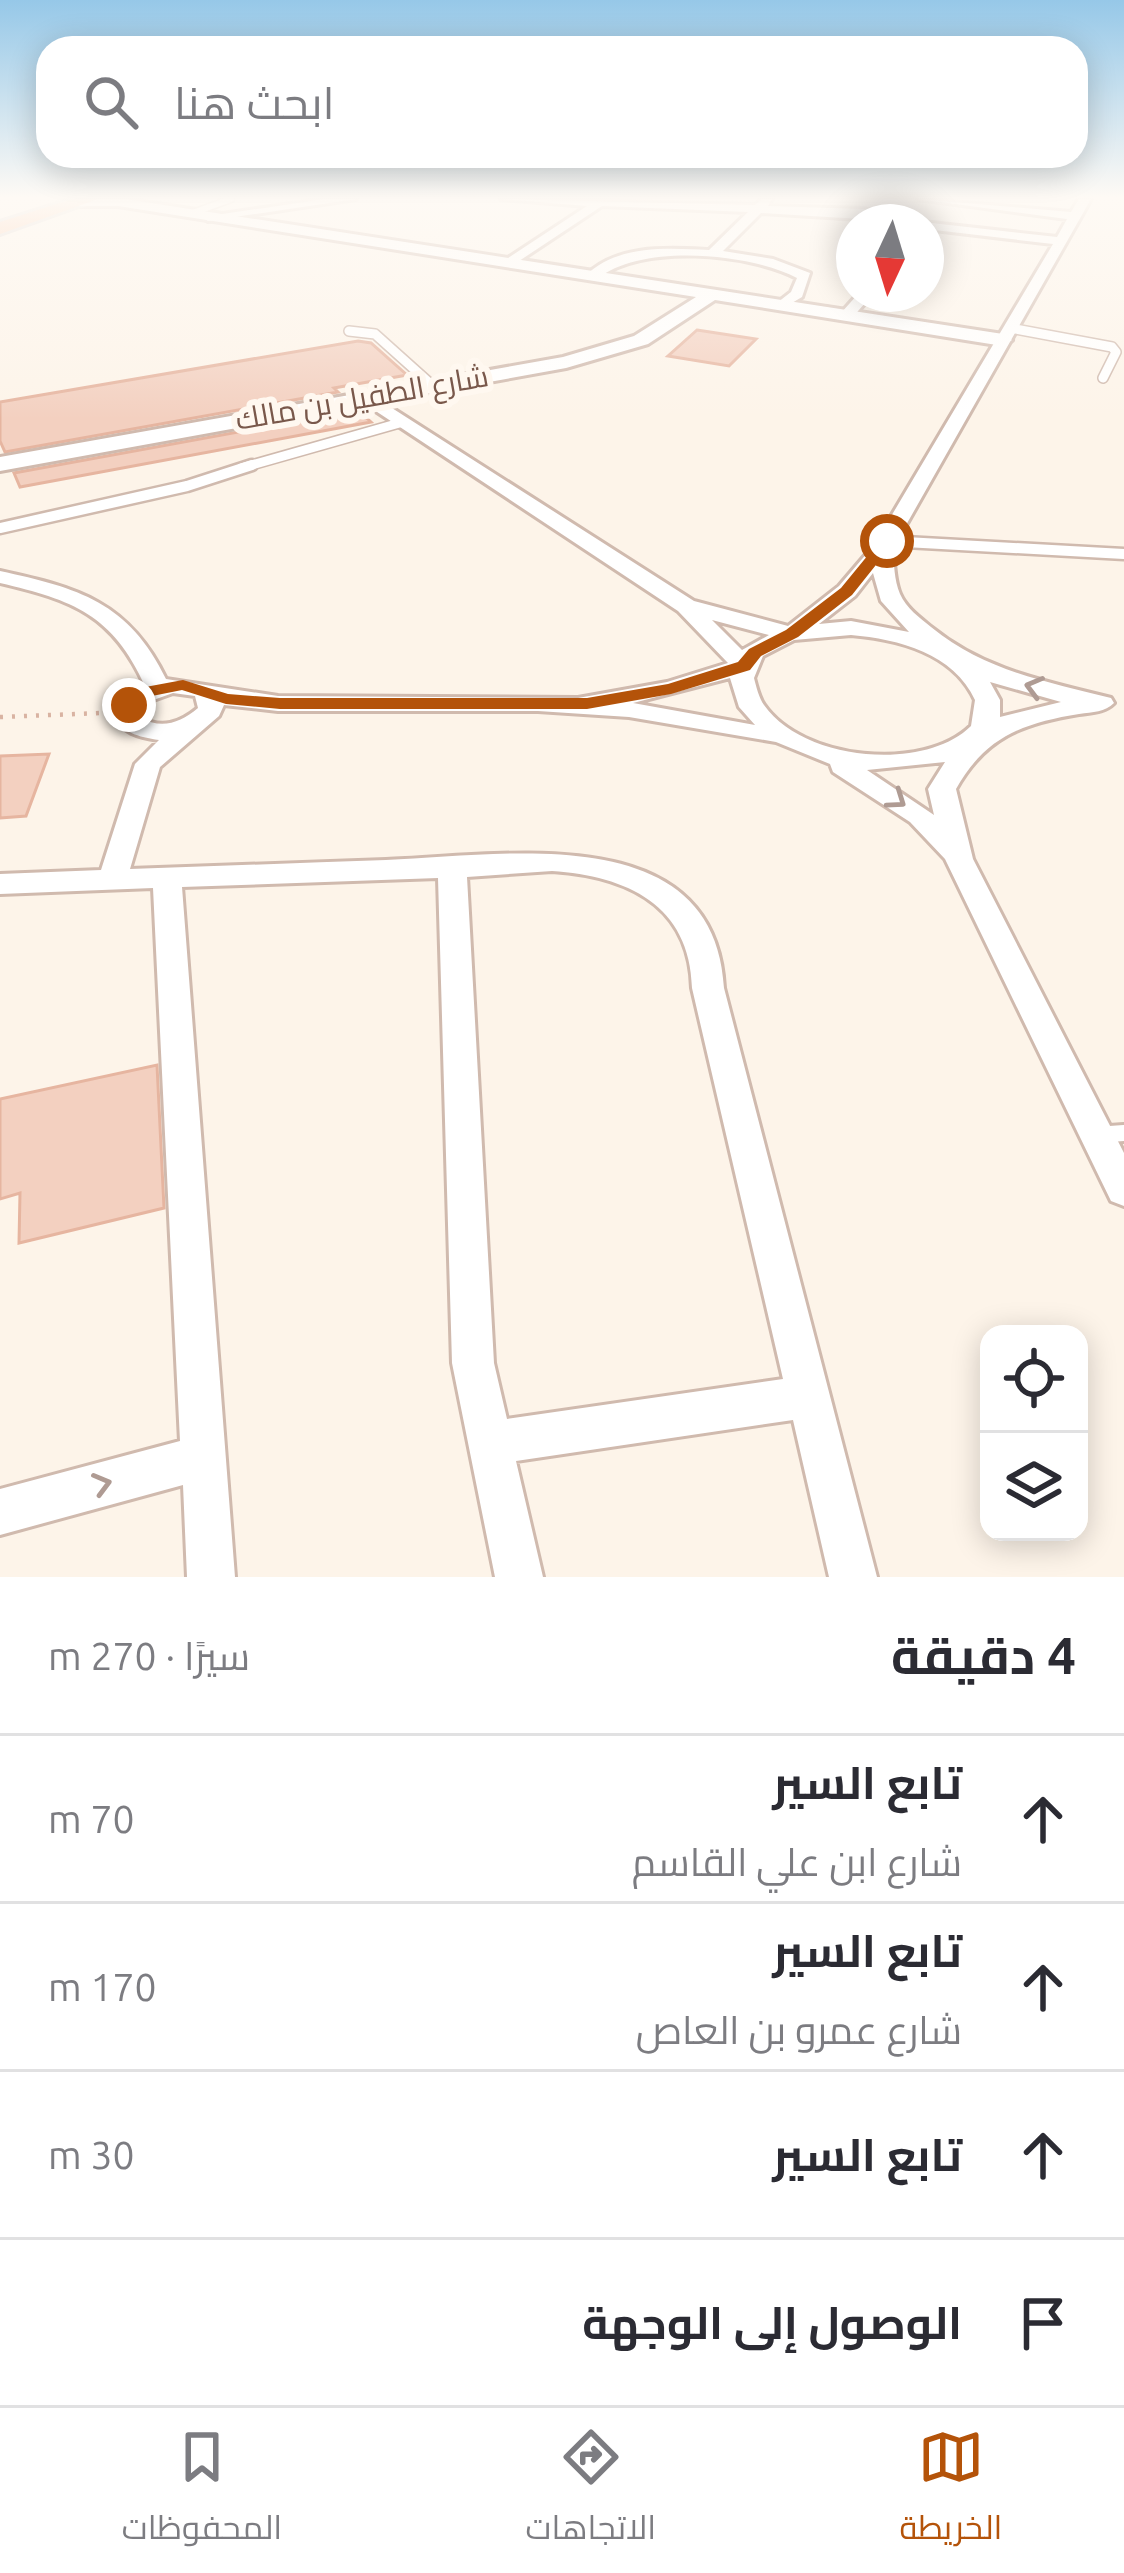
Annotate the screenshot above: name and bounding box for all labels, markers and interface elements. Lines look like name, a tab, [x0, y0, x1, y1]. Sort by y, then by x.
search box	[36, 36, 1088, 168]
icon: search	[78, 69, 144, 135]
text: ابحث هنا	[174, 77, 335, 128]
north arrow	[836, 204, 944, 312]
street label: شارع الطفيل بن مالك	[233, 358, 492, 440]
route start	[860, 514, 914, 568]
one-way arrow	[1025, 677, 1045, 702]
route end	[102, 678, 156, 732]
one-way arrow	[883, 786, 905, 808]
map controls	[980, 1325, 1088, 1541]
button: locate	[980, 1325, 1088, 1433]
button: layers	[980, 1433, 1088, 1541]
one-way arrow	[91, 1474, 111, 1499]
text: 4 دقيقة	[891, 1626, 1076, 1684]
text: سيرًا · 270 m	[48, 1634, 250, 1677]
text: تابع السير	[772, 1757, 962, 1808]
icon: ahead	[1010, 1786, 1076, 1852]
text: 70 m	[48, 1797, 135, 1840]
text: شارع ابن علي القاسم	[632, 1840, 962, 1883]
text: تابع السير	[772, 1925, 962, 1976]
icon: ahead	[1010, 1954, 1076, 2020]
text: 170 m	[48, 1965, 157, 2008]
text: شارع عمرو بن العاص	[636, 2008, 962, 2051]
icon: ahead	[1010, 2122, 1076, 2188]
text: تابع السير	[772, 2129, 962, 2180]
text: 30 m	[48, 2133, 135, 2176]
icon: arrive	[1010, 2290, 1076, 2356]
text: الوصول إلى الوجهة	[582, 2297, 962, 2348]
tab: المحفوظات	[122, 2424, 282, 2558]
tab: الاتجاهات	[526, 2424, 656, 2558]
tab: الخريطة	[899, 2424, 1002, 2558]

